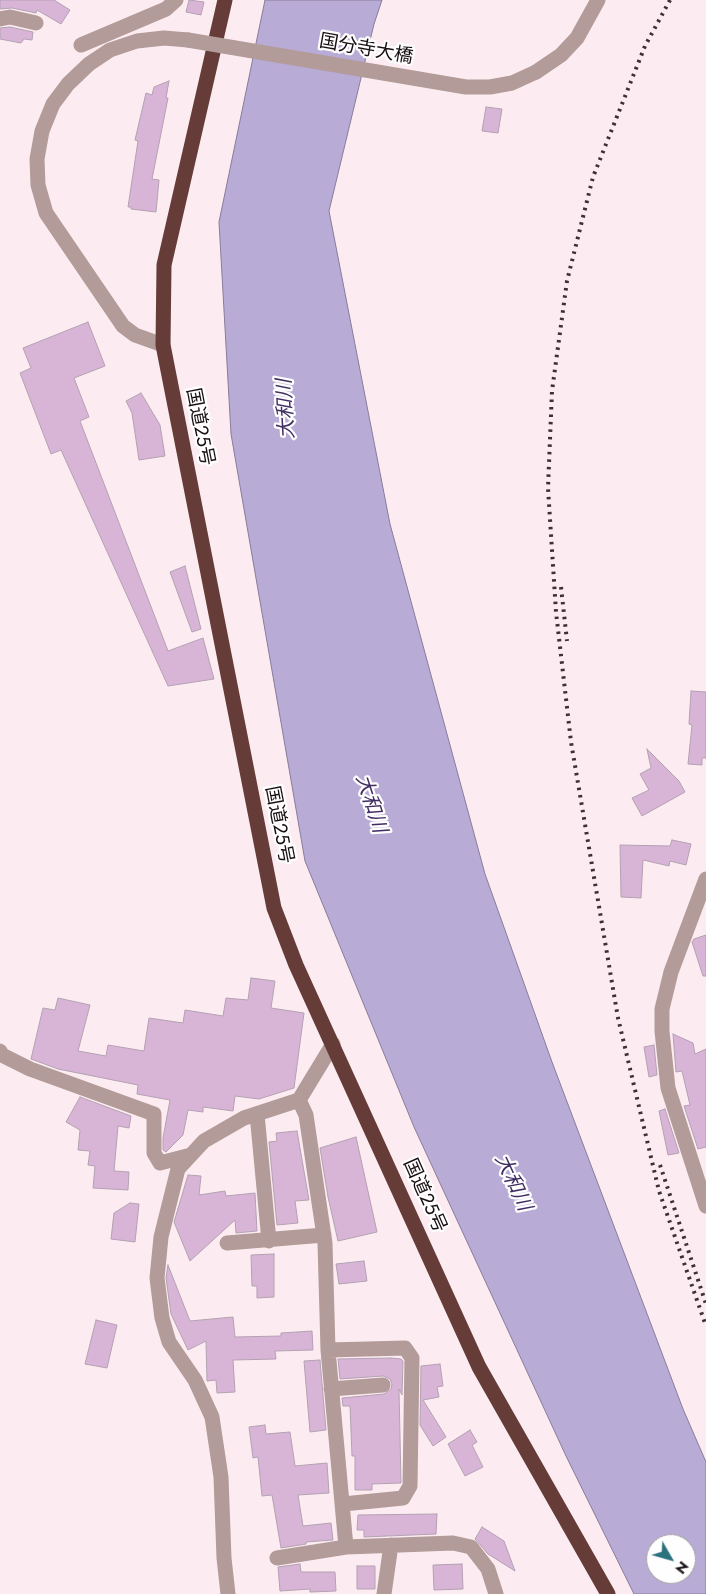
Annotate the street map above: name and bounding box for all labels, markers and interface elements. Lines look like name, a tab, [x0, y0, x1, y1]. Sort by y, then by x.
street label: 国分寺大橋	[317, 31, 415, 69]
water label: 大和川	[273, 378, 301, 440]
street label: 国道25号	[180, 386, 218, 468]
water label: 大和川	[349, 772, 391, 836]
street label: 国道25号	[259, 784, 297, 866]
water label: 大和川	[488, 1151, 536, 1215]
street label: 国道25号	[398, 1155, 450, 1237]
north arrow	[646, 1534, 696, 1584]
text: N	[671, 1557, 693, 1578]

